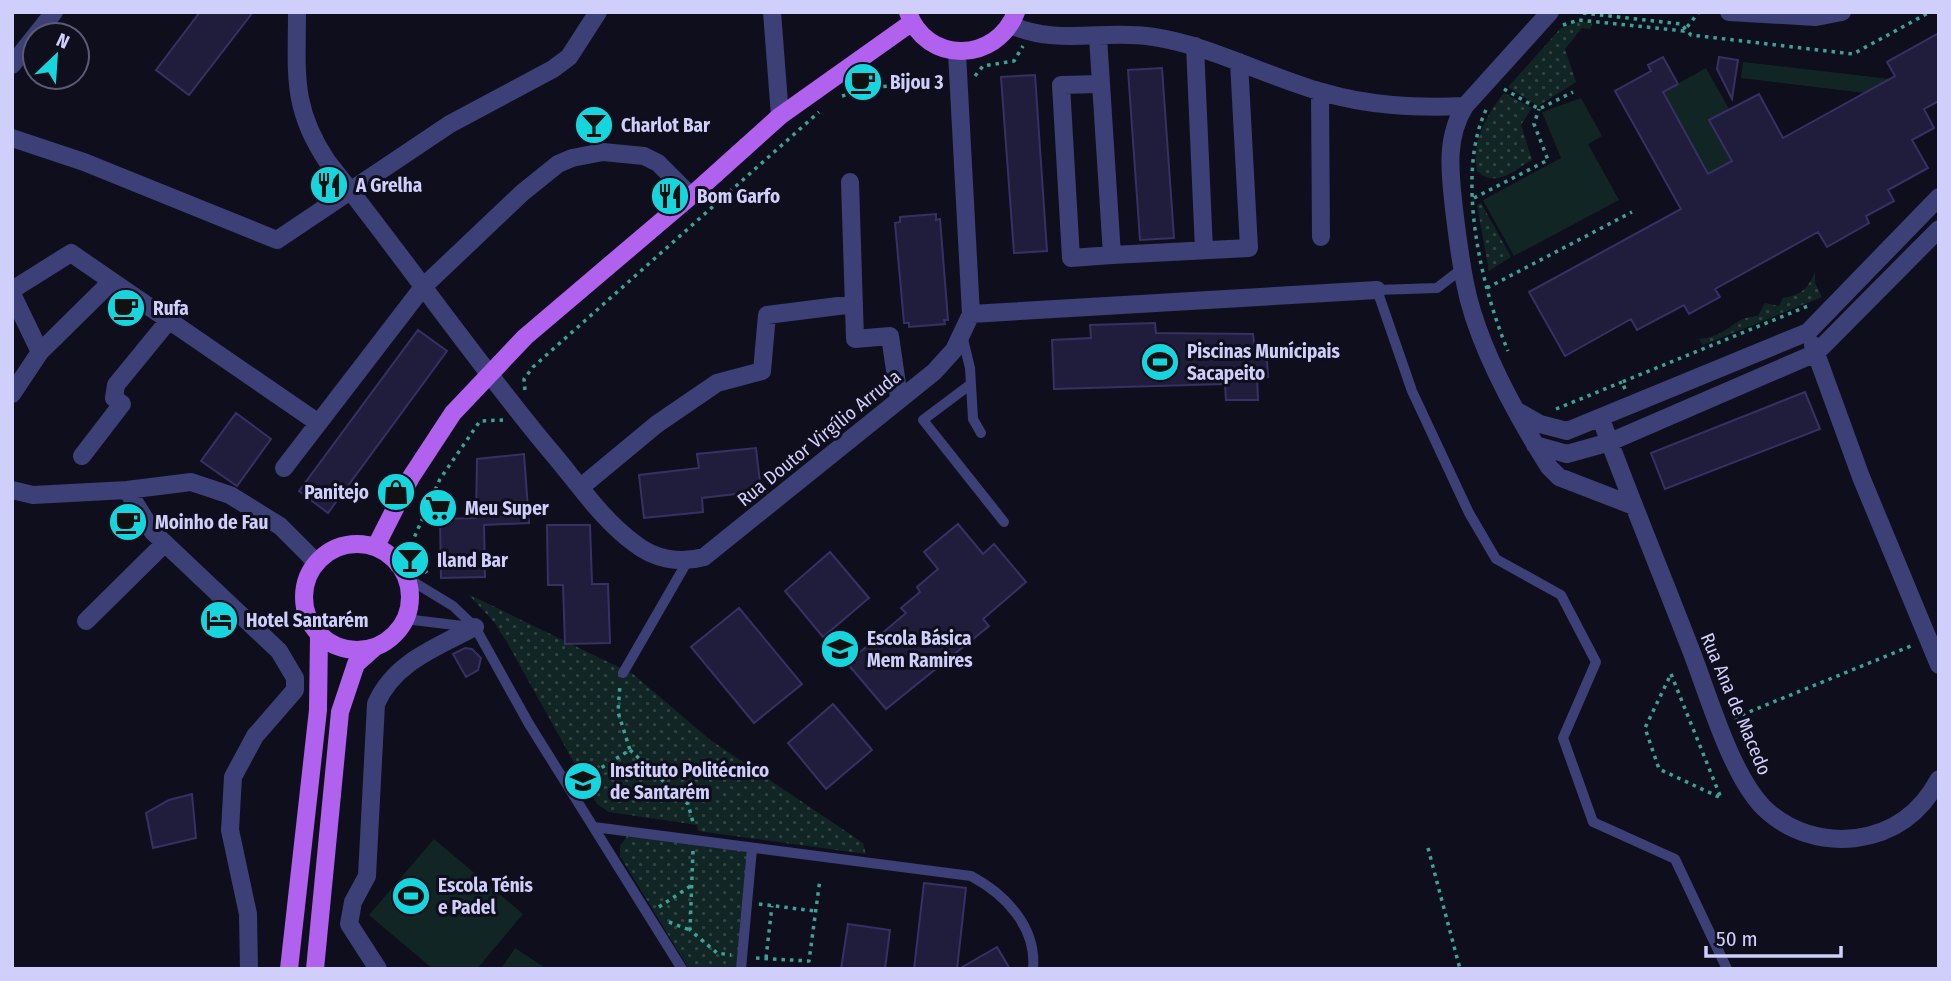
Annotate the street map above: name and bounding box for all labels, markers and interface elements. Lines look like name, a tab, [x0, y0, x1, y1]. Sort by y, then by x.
north arrow	[21, 21, 91, 91]
text: N	[53, 28, 73, 54]
cafe icon: Bijou 3	[842, 61, 884, 103]
place label: Bijou 3	[890, 71, 943, 94]
bar icon: Charlot Bar	[573, 104, 615, 146]
place label: Charlot Bar	[621, 114, 711, 137]
restaurant icon: A Grelha	[308, 164, 350, 206]
place label: A Grelha	[355, 174, 422, 197]
restaurant icon: Bom Garfo	[649, 175, 691, 217]
place label: Bom Garfo	[697, 185, 780, 208]
cafe icon: Rufa	[105, 287, 147, 329]
place label: Rufa	[153, 297, 189, 320]
place label: Piscinas Munícipais Sacapeito	[1187, 340, 1341, 385]
sports icon: Piscinas Munícipais Sacapeito	[1139, 341, 1181, 383]
street label: Rua Doutor Virgílio Arruda	[733, 365, 905, 511]
shop icon: Panitejo	[375, 471, 417, 513]
place label: Panitejo	[304, 481, 369, 504]
supermarket icon: Meu Super	[417, 487, 459, 529]
place label: Meu Super	[465, 497, 550, 520]
cafe icon: Moinho de Fau	[107, 501, 149, 543]
place label: Moinho de Fau	[155, 511, 268, 534]
bar icon: Iland Bar	[389, 539, 431, 581]
place label: Iland Bar	[437, 549, 509, 572]
hotel icon: Hotel Santarém	[198, 599, 240, 641]
place label: Hotel Santarém	[246, 609, 368, 632]
place label: Escola Básica Mem Ramires	[867, 627, 973, 672]
school or university icon: Escola Básica Mem Ramires	[819, 628, 861, 670]
street label: Rua Ana de Macedo	[1696, 630, 1776, 778]
place label: Instituto Politécnico de Santarém	[610, 759, 769, 804]
school or university icon: Instituto Politécnico de Santarém	[562, 760, 604, 802]
place label: Escola Ténis e Padel	[438, 874, 534, 919]
sports icon: Escola Ténis e Padel	[390, 875, 432, 917]
scale bar	[1706, 914, 1841, 958]
text: 50 m	[1716, 926, 1758, 952]

